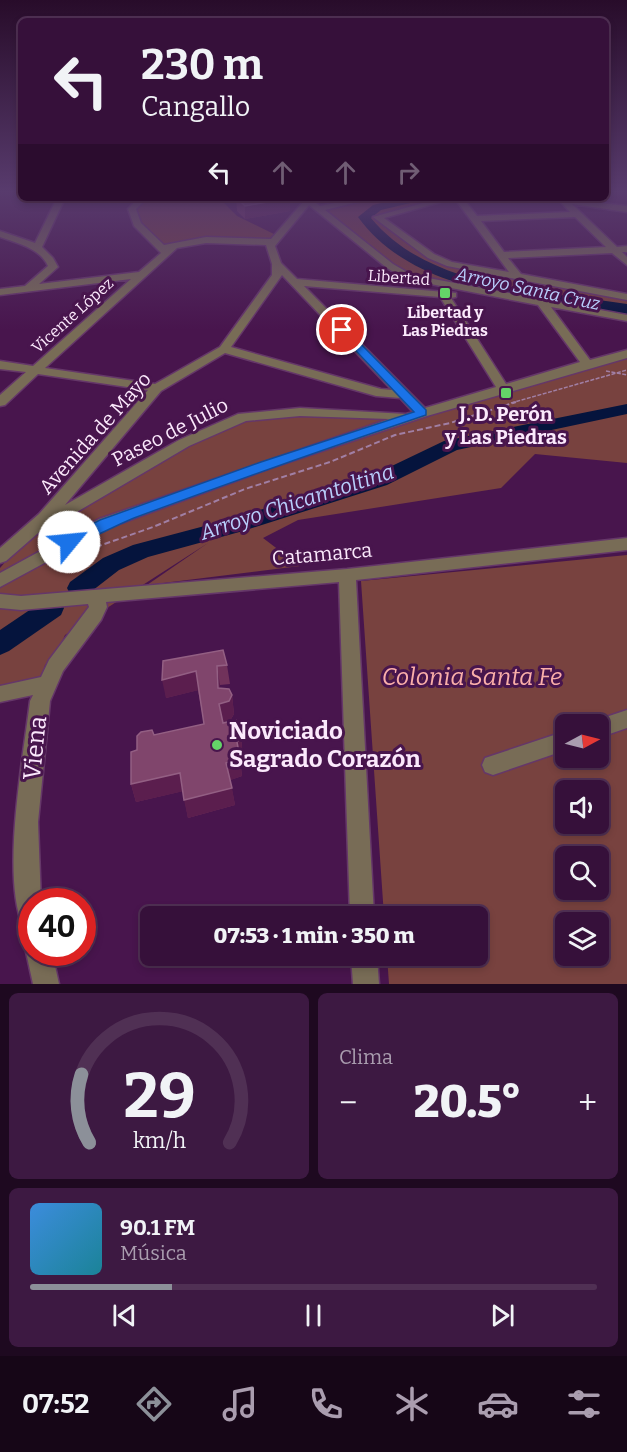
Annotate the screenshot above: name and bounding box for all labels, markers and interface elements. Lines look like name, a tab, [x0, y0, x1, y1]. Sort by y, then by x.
text: 230 m	[141, 40, 263, 90]
icon: left	[42, 42, 120, 120]
text: Cangallo	[141, 91, 250, 123]
icon: left	[203, 156, 236, 189]
icon: ahead	[266, 156, 299, 189]
icon: ahead	[329, 156, 362, 189]
icon: right	[392, 156, 425, 189]
water label: Arroyo Santa Cruz	[453, 263, 603, 315]
street label: Libertad	[367, 266, 431, 289]
street label: Vicente López	[28, 274, 117, 357]
marker: Libertad y Las Piedras	[438, 286, 452, 300]
place label: Libertad y Las Piedras	[402, 303, 488, 340]
pin	[316, 304, 367, 355]
icon: arrive	[325, 313, 358, 346]
street label: Avenida de Mayo	[34, 367, 156, 499]
marker: J. D. Perón y Las Piedras	[499, 386, 513, 400]
street label: Paseo de Julio	[108, 392, 232, 472]
place label: J. D. Perón y Las Piedras	[444, 402, 567, 449]
water label: Arroyo Chicamtoltina	[196, 458, 397, 546]
position arrow	[37, 510, 101, 574]
street label: Catamarca	[271, 538, 373, 570]
park label: Colonia Santa Fe	[382, 663, 562, 691]
north arrow	[555, 714, 609, 768]
map controls	[555, 714, 609, 966]
street label: Viena	[18, 715, 52, 781]
place label: Noviciado Sagrado Corazón	[229, 717, 421, 773]
marker: Noviciado Sagrado Corazón	[210, 738, 224, 752]
button: sound	[555, 780, 609, 834]
button: search	[555, 846, 609, 900]
speed limit sign: 40	[18, 888, 96, 966]
button: layers	[555, 912, 609, 966]
text: 07:53 · 1 min · 350 m	[214, 922, 414, 949]
text: Clima	[339, 1045, 393, 1069]
text: 29	[123, 1059, 195, 1134]
text: 20.5°	[414, 1075, 522, 1129]
text: −	[339, 1083, 357, 1123]
text: +	[578, 1083, 597, 1123]
text: km/h	[132, 1128, 186, 1154]
text: 90.1 FM	[120, 1214, 195, 1241]
text: Música	[120, 1241, 187, 1265]
icon: previous	[108, 1299, 141, 1332]
icon: pause	[297, 1299, 330, 1332]
icon: next	[486, 1299, 519, 1332]
icon: directions	[133, 1383, 175, 1425]
icon: music	[219, 1383, 261, 1425]
icon: phone	[305, 1383, 347, 1425]
icon: climate	[391, 1383, 433, 1425]
icon: car	[477, 1383, 519, 1425]
icon: filters	[563, 1383, 605, 1425]
text: 07:52	[22, 1388, 90, 1420]

